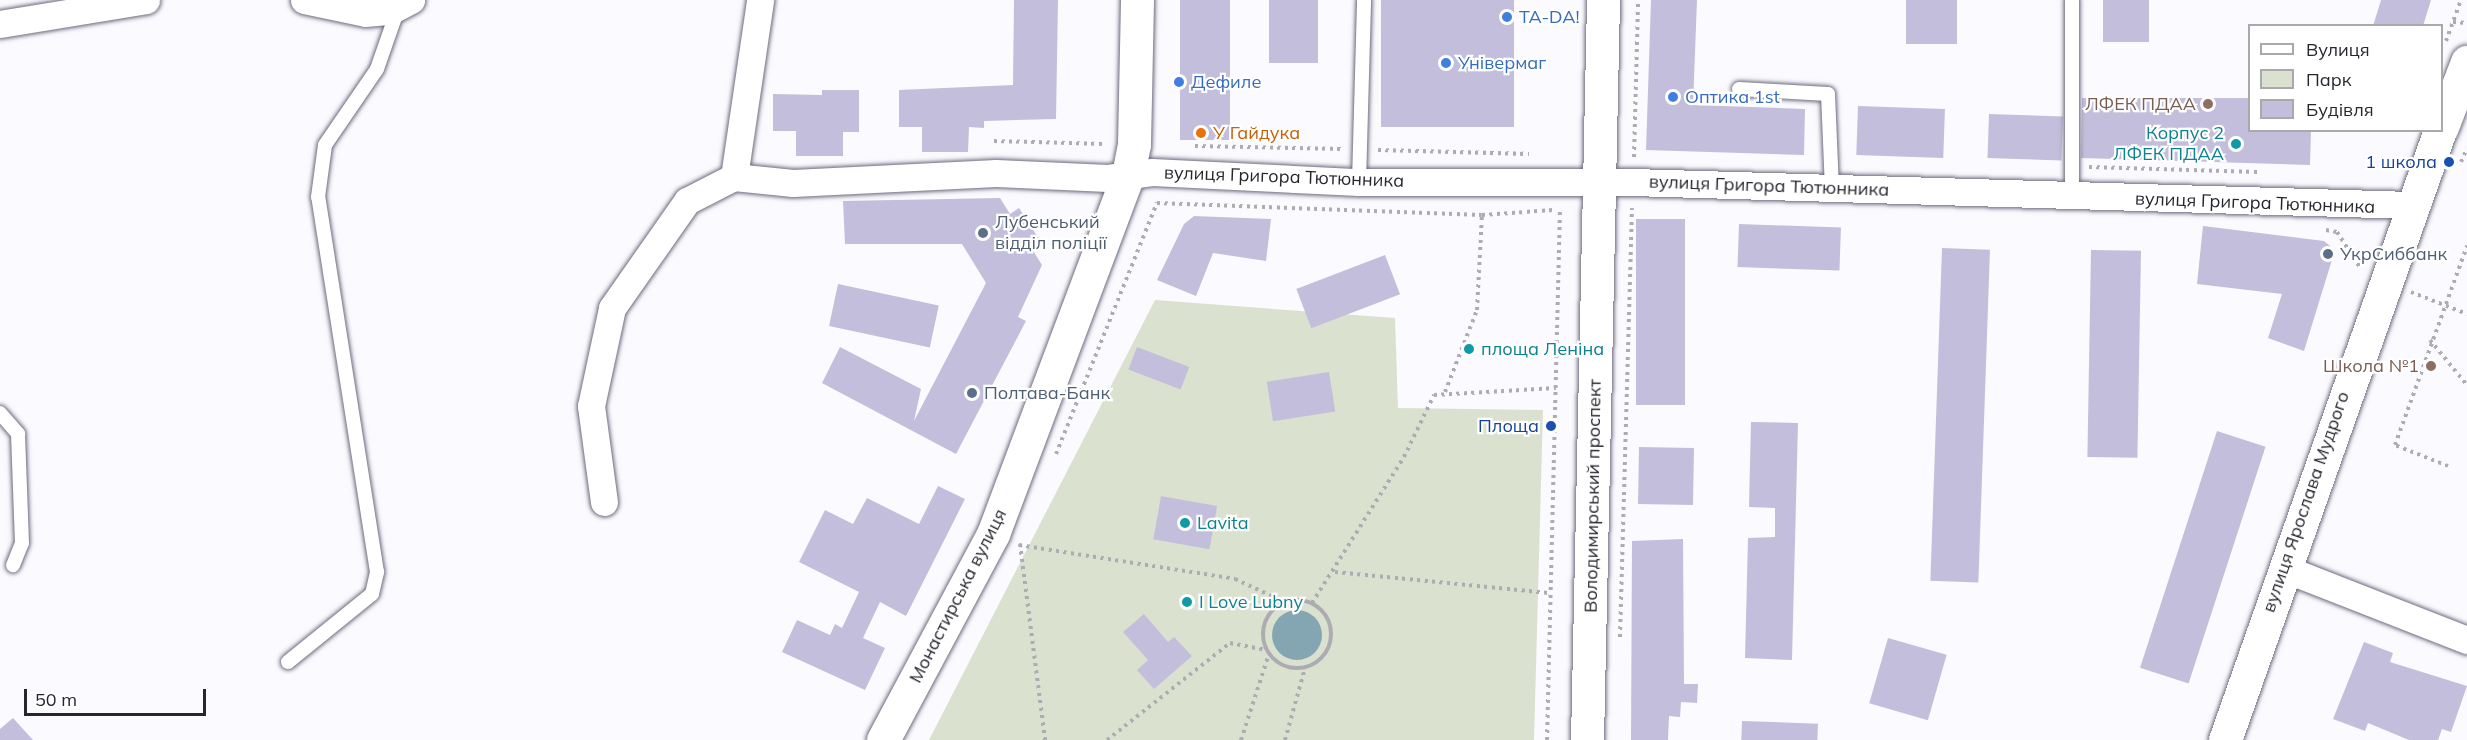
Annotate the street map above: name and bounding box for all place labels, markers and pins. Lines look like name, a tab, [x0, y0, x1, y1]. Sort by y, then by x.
place label: TA-DA!	[1519, 6, 1580, 28]
marker: TA-DA!	[1500, 10, 1514, 24]
place label: Універмаг	[1458, 52, 1546, 74]
marker: Універмаг	[1439, 56, 1453, 70]
place label: Дефиле	[1191, 71, 1261, 93]
marker: Дефиле	[1172, 75, 1186, 89]
place label: Оптика 1st	[1685, 86, 1780, 108]
marker: Оптика 1st	[1666, 90, 1680, 104]
place label: ЛФЕК ПДАА	[2085, 93, 2196, 115]
marker: ЛФЕК ПДАА	[2201, 97, 2215, 111]
place label: У Гайдука	[1213, 122, 1300, 144]
place label: Корпус 2 ЛФЕК ПДАА	[2113, 123, 2224, 166]
marker: У Гайдука	[1194, 126, 1208, 140]
marker: Корпус 2 ЛФЕК ПДАА	[2229, 137, 2243, 151]
place label: 1 школа	[2365, 151, 2437, 173]
marker: 1 школа	[2442, 155, 2456, 169]
place label: Лубенський відділ поліції	[995, 212, 1107, 254]
marker: Лубенський відділ поліції	[976, 226, 990, 240]
place label: УкрСиббанк	[2340, 243, 2447, 265]
marker: УкрСиббанк	[2321, 247, 2335, 261]
place label: площа Леніна	[1481, 338, 1604, 360]
marker: площа Леніна	[1462, 342, 1476, 356]
place label: Школа №1	[2323, 355, 2419, 377]
marker: Школа №1	[2424, 359, 2438, 373]
place label: Полтава-Банк	[984, 382, 1110, 404]
marker: Полтава-Банк	[965, 386, 979, 400]
place label: Площа	[1478, 415, 1539, 437]
marker: Площа	[1544, 419, 1558, 433]
place label: Lavita	[1197, 512, 1248, 534]
marker: Lavita	[1178, 516, 1192, 530]
place label: I Love Lubny	[1199, 591, 1303, 613]
marker: I Love Lubny	[1180, 595, 1194, 609]

